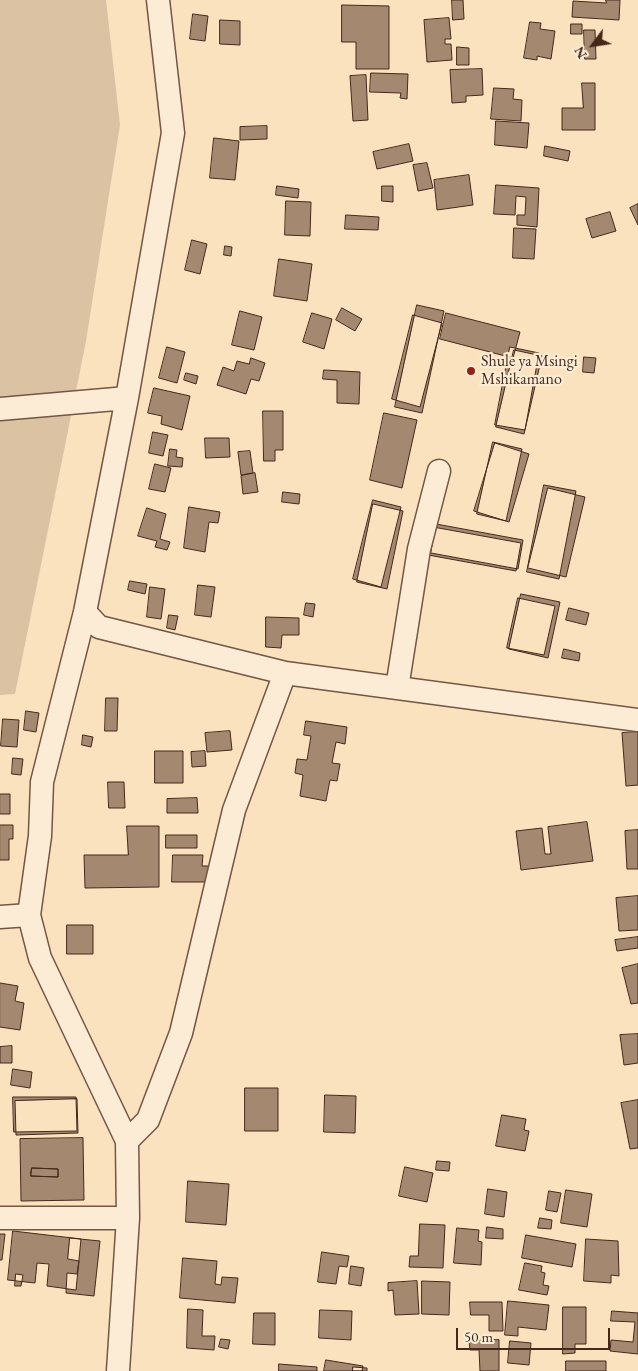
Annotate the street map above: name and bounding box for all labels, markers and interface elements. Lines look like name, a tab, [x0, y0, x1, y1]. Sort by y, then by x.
north arrow	[568, 20, 618, 70]
text: N	[570, 43, 591, 62]
place label: Shule ya Msingi Mshikamano	[481, 352, 578, 390]
marker: Shule ya Msingi Mshikamano	[465, 365, 477, 377]
scale bar	[458, 1318, 612, 1350]
text: 50 m	[464, 1327, 493, 1346]

